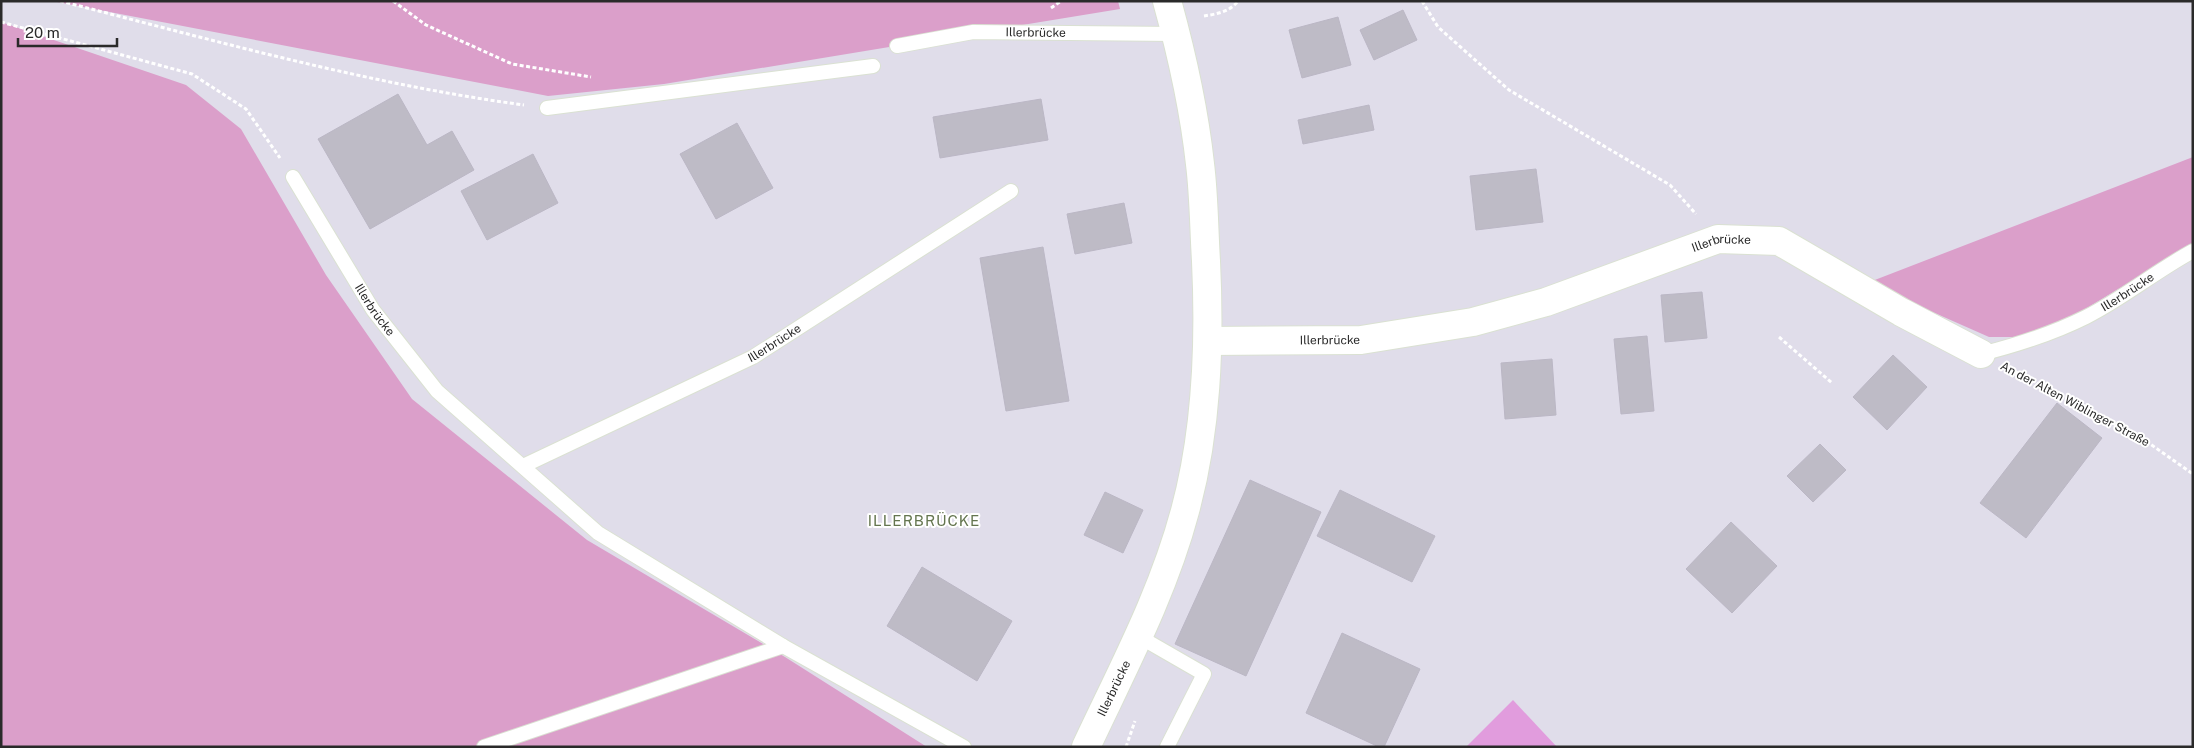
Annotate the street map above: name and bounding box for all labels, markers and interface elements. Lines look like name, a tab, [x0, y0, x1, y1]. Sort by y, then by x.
scale bar	[18, 15, 116, 47]
text: 20 m	[25, 24, 60, 41]
street label: Illerbrücke	[1005, 25, 1066, 40]
street label: Illerbrücke	[1690, 232, 1751, 255]
street label: Illerbrücke	[2099, 270, 2157, 314]
street label: Illerbrücke	[352, 281, 398, 339]
street label: Illerbrücke	[746, 321, 804, 365]
street label: Illerbrücke	[1300, 333, 1360, 347]
street label: An der Alten Wiblinger Straße	[1998, 359, 2152, 449]
district label: ILLERBRÜCKE	[868, 511, 980, 529]
street label: Illerbrücke	[1095, 658, 1133, 719]

